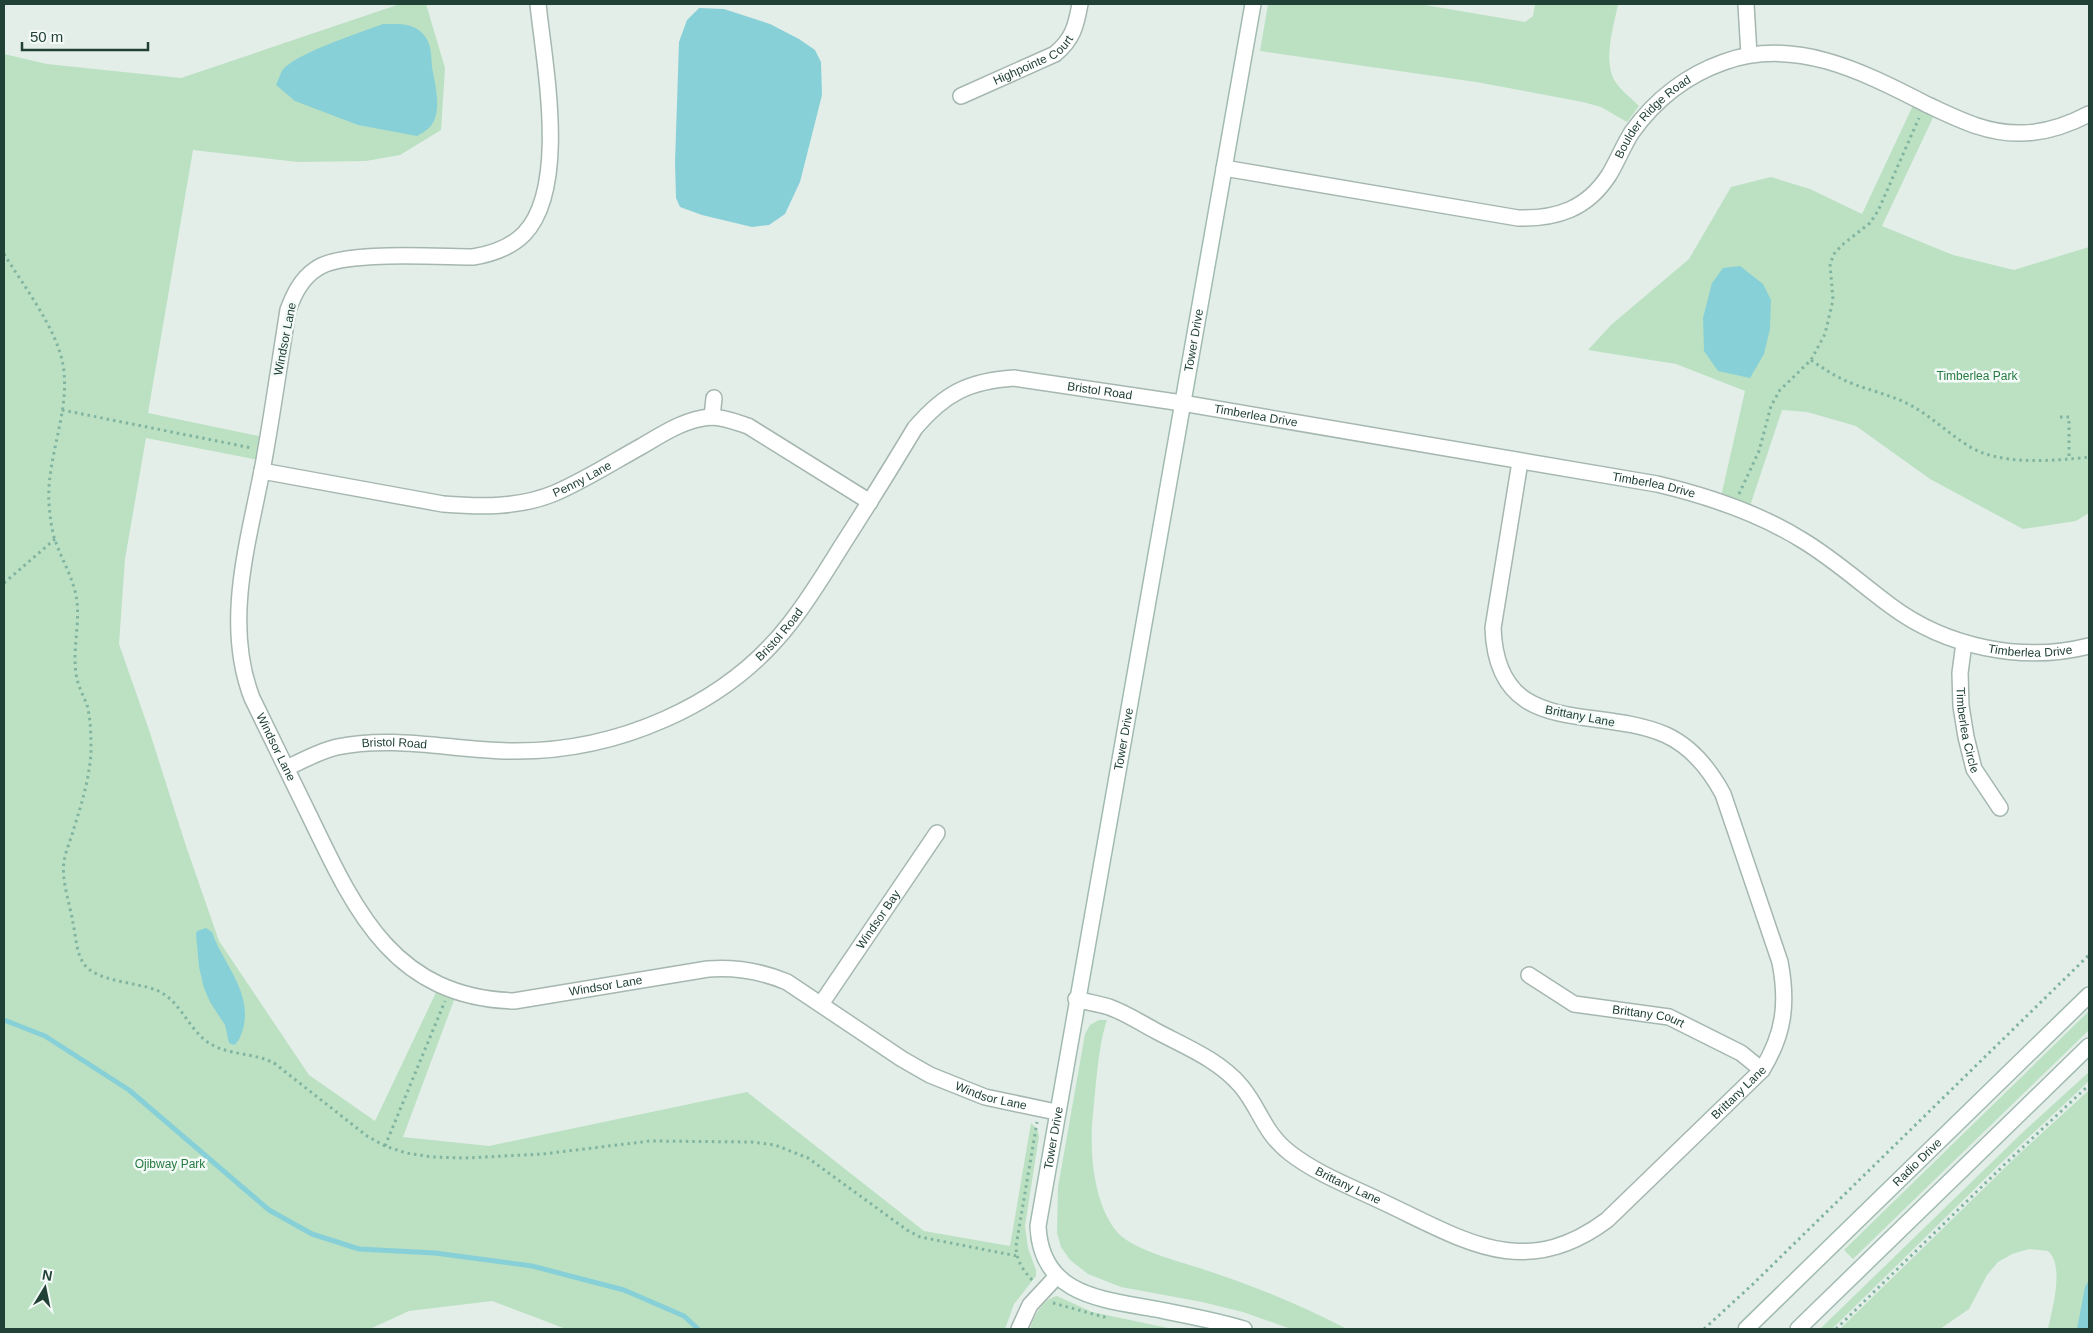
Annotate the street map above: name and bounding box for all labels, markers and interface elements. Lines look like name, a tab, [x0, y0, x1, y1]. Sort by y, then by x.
scale bar	[22, 20, 149, 52]
text: 50 m	[30, 28, 63, 45]
street label: Highpointe Court	[991, 32, 1077, 88]
street label: Boulder Ridge Road	[1612, 72, 1693, 161]
street label: Windsor Lane	[271, 301, 299, 377]
street label: Tower Drive	[1181, 308, 1206, 373]
park label: Timberlea Park	[1937, 369, 2018, 383]
street label: Bristol Road	[1066, 379, 1133, 403]
street label: Timberlea Drive	[1213, 402, 1299, 430]
street label: Penny Lane	[551, 458, 614, 500]
street label: Timberlea Drive	[1611, 470, 1697, 501]
street label: Bristol Road	[753, 605, 806, 664]
street label: Timberlea Drive	[1987, 641, 2074, 660]
street label: Timberlea Circle	[1953, 687, 1982, 776]
street label: Brittany Lane	[1544, 702, 1616, 730]
street label: Tower Drive	[1111, 706, 1136, 772]
street label: Windsor Lane	[253, 711, 299, 784]
street label: Bristol Road	[361, 735, 428, 751]
street label: Windsor Bay	[853, 887, 903, 952]
street label: Windsor Lane	[568, 973, 644, 999]
street label: Brittany Court	[1611, 1002, 1687, 1031]
street label: Brittany Lane	[1708, 1063, 1769, 1122]
street label: Windsor Lane	[953, 1079, 1028, 1113]
street label: Tower Drive	[1041, 1105, 1066, 1170]
street label: Radio Drive	[1890, 1135, 1945, 1189]
park label: Ojibway Park	[135, 1157, 206, 1171]
street label: Brittany Lane	[1313, 1164, 1384, 1207]
north arrow	[20, 1263, 70, 1313]
text: N	[41, 1266, 54, 1284]

